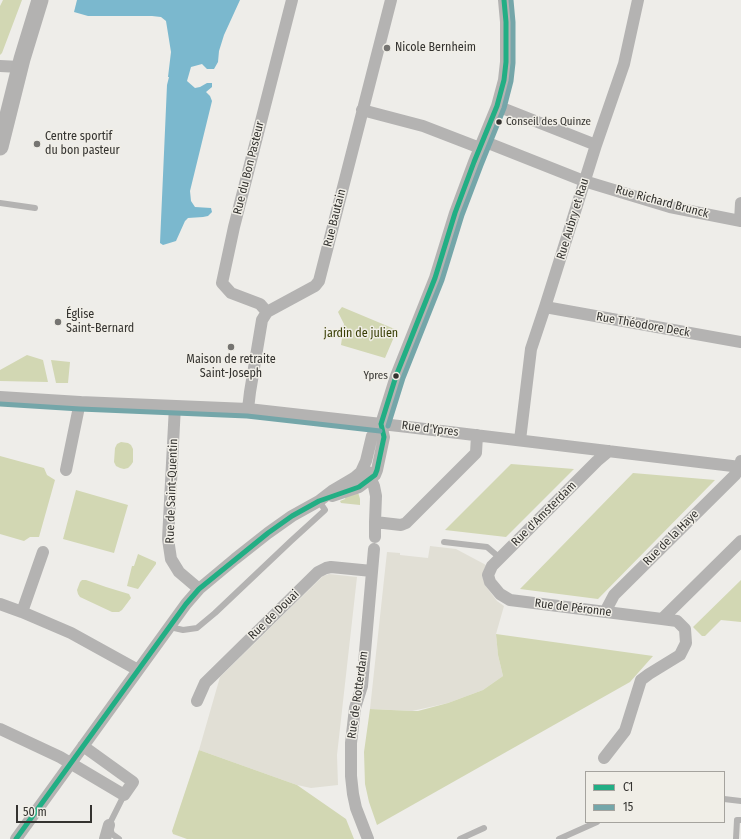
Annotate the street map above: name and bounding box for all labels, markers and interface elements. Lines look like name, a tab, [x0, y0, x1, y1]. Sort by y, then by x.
place label: Nicole Bernheim	[395, 41, 476, 55]
marker: Nicole Bernheim	[382, 43, 392, 53]
place label: Conseil des Quinze	[506, 115, 591, 129]
marker: Conseil des Quinze	[494, 117, 504, 127]
street label: Rue du Bon Pasteur	[230, 120, 268, 216]
place label: Centre sportif du bon pasteur	[45, 130, 120, 158]
marker: Centre sportif du bon pasteur	[32, 139, 42, 149]
street label: Rue Aubry et Rau	[554, 177, 592, 261]
street label: Rue Richard Brunck	[614, 183, 710, 221]
street label: Rue Bautain	[321, 187, 349, 249]
place label: Église Saint-Bernard	[66, 308, 134, 336]
street label: Rue Théodore Deck	[595, 310, 691, 340]
marker: Église Saint-Bernard	[53, 317, 63, 327]
park label: jardin de julien	[324, 327, 398, 341]
marker: Maison de retraite Saint-Joseph	[226, 342, 236, 352]
place label: Maison de retraite Saint-Joseph	[186, 353, 276, 381]
place label: Ypres	[364, 369, 388, 383]
marker: Ypres	[391, 371, 401, 381]
street label: Rue d'Ypres	[401, 418, 459, 440]
street label: Rue de Saint-Quentin	[163, 438, 181, 544]
street label: Rue d'Amsterdam	[509, 479, 579, 549]
street label: Rue de la Haye	[640, 507, 702, 569]
street label: Rue de Douai	[246, 587, 302, 643]
street label: Rue de Péronne	[534, 596, 612, 620]
street label: Rue de Rotterdam	[345, 650, 371, 740]
legend	[585, 771, 725, 823]
text: C1	[623, 780, 633, 794]
scale bar	[18, 797, 94, 823]
text: 15	[623, 800, 633, 814]
text: 50 m	[23, 805, 47, 819]

